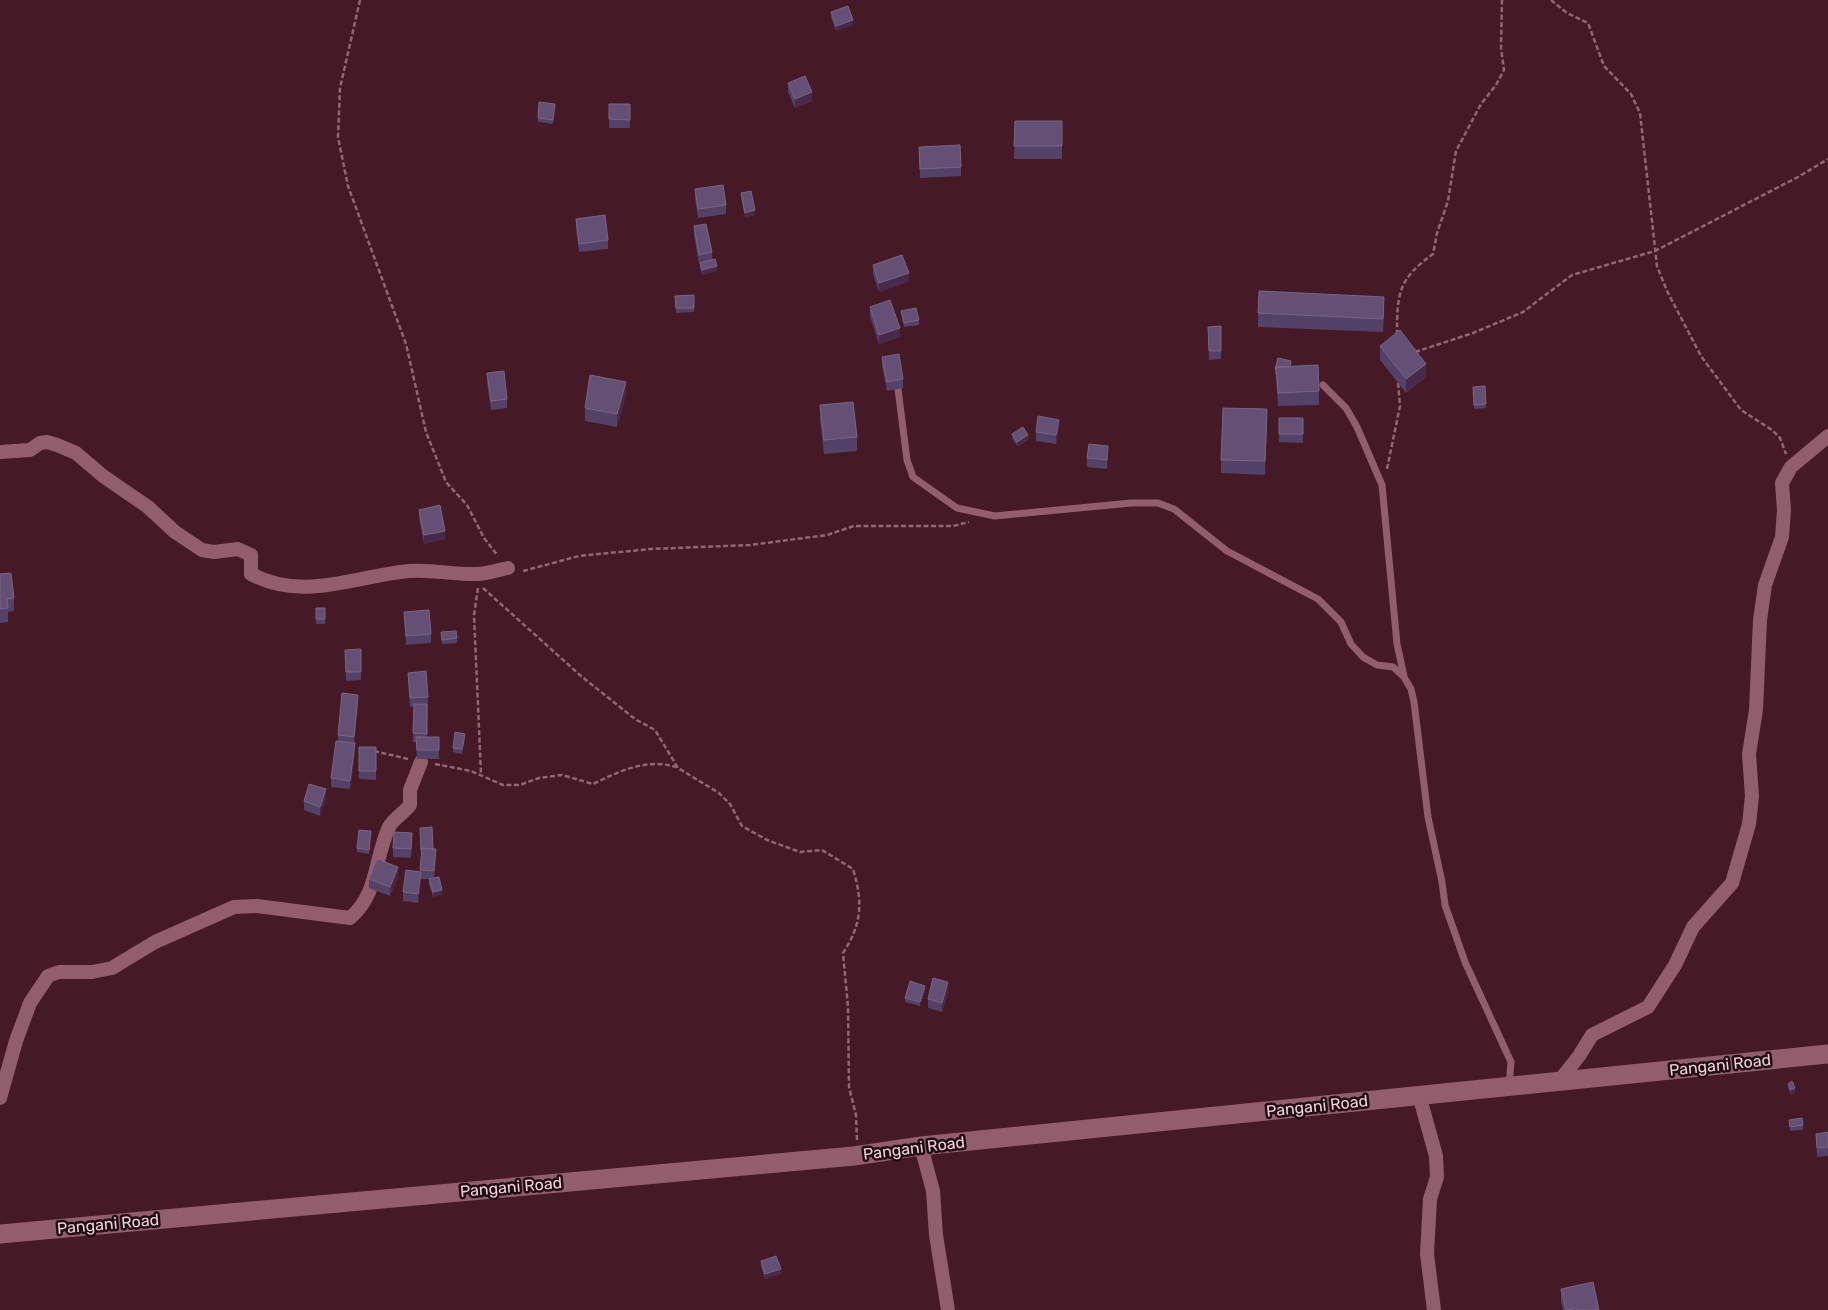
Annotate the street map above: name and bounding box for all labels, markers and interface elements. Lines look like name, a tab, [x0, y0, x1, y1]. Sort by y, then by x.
street label: Pangani Road	[1668, 1050, 1772, 1080]
street label: Pangani Road	[1265, 1091, 1369, 1121]
street label: Pangani Road	[862, 1132, 966, 1164]
street label: Pangani Road	[459, 1173, 563, 1201]
street label: Pangani Road	[56, 1210, 160, 1238]

